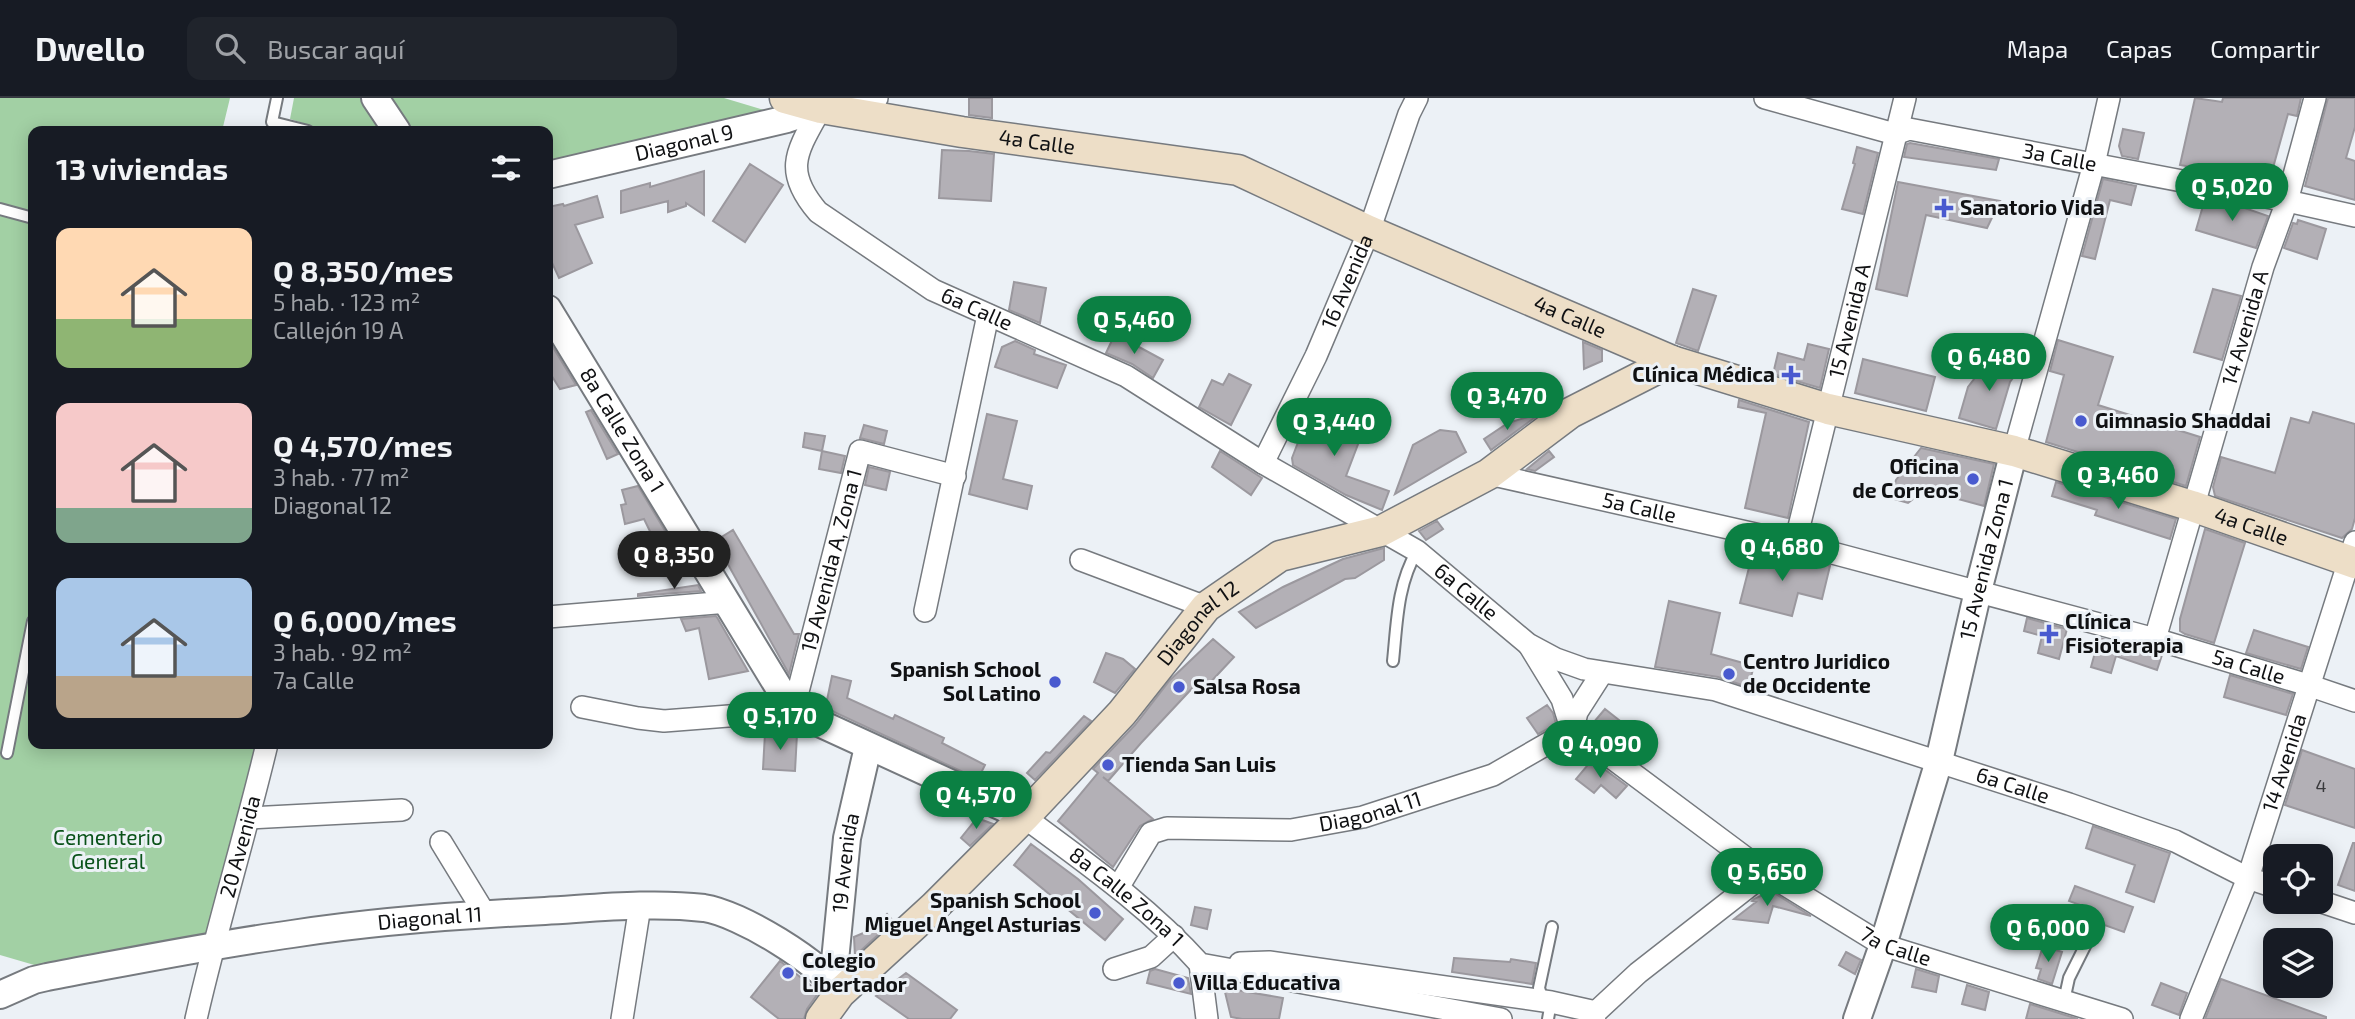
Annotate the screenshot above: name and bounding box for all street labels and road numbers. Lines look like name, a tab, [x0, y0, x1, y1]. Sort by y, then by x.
street label: Diagonal 9	[632, 118, 736, 165]
street label: 4a Calle	[998, 123, 1077, 158]
street label: 3a Calle	[2021, 137, 2099, 176]
street label: 16 Avenida	[1315, 230, 1377, 332]
street label: 15 Avenida A	[1822, 261, 1875, 380]
street label: 14 Avenida A	[2215, 267, 2272, 388]
street label: 6a Calle	[938, 281, 1017, 335]
street label: 4a Calle	[1530, 289, 1610, 342]
street label: 8a Calle Zona 1	[576, 363, 671, 496]
street label: 19 Avenida A, Zona 1	[795, 466, 866, 654]
street label: 15 Avenida Zona 1	[1953, 476, 2017, 642]
street label: 5a Calle	[1600, 486, 1679, 527]
street label: 4a Calle	[2211, 501, 2292, 550]
street label: 6a Calle	[1430, 557, 1504, 625]
street label: Diagonal 12	[1151, 574, 1243, 670]
street label: 5a Calle	[2210, 643, 2288, 688]
street label: 14 Avenida	[2256, 710, 2311, 814]
street label: 6a Calle	[1973, 761, 2053, 808]
street label: Diagonal 11	[1317, 785, 1424, 836]
street label: 20 Avenida	[213, 793, 265, 900]
street label: 19 Avenida	[826, 810, 863, 914]
street label: 8a Calle Zona 1	[1065, 841, 1190, 951]
street label: Diagonal 11	[376, 900, 483, 934]
street label: 7a Calle	[1856, 920, 1934, 970]

